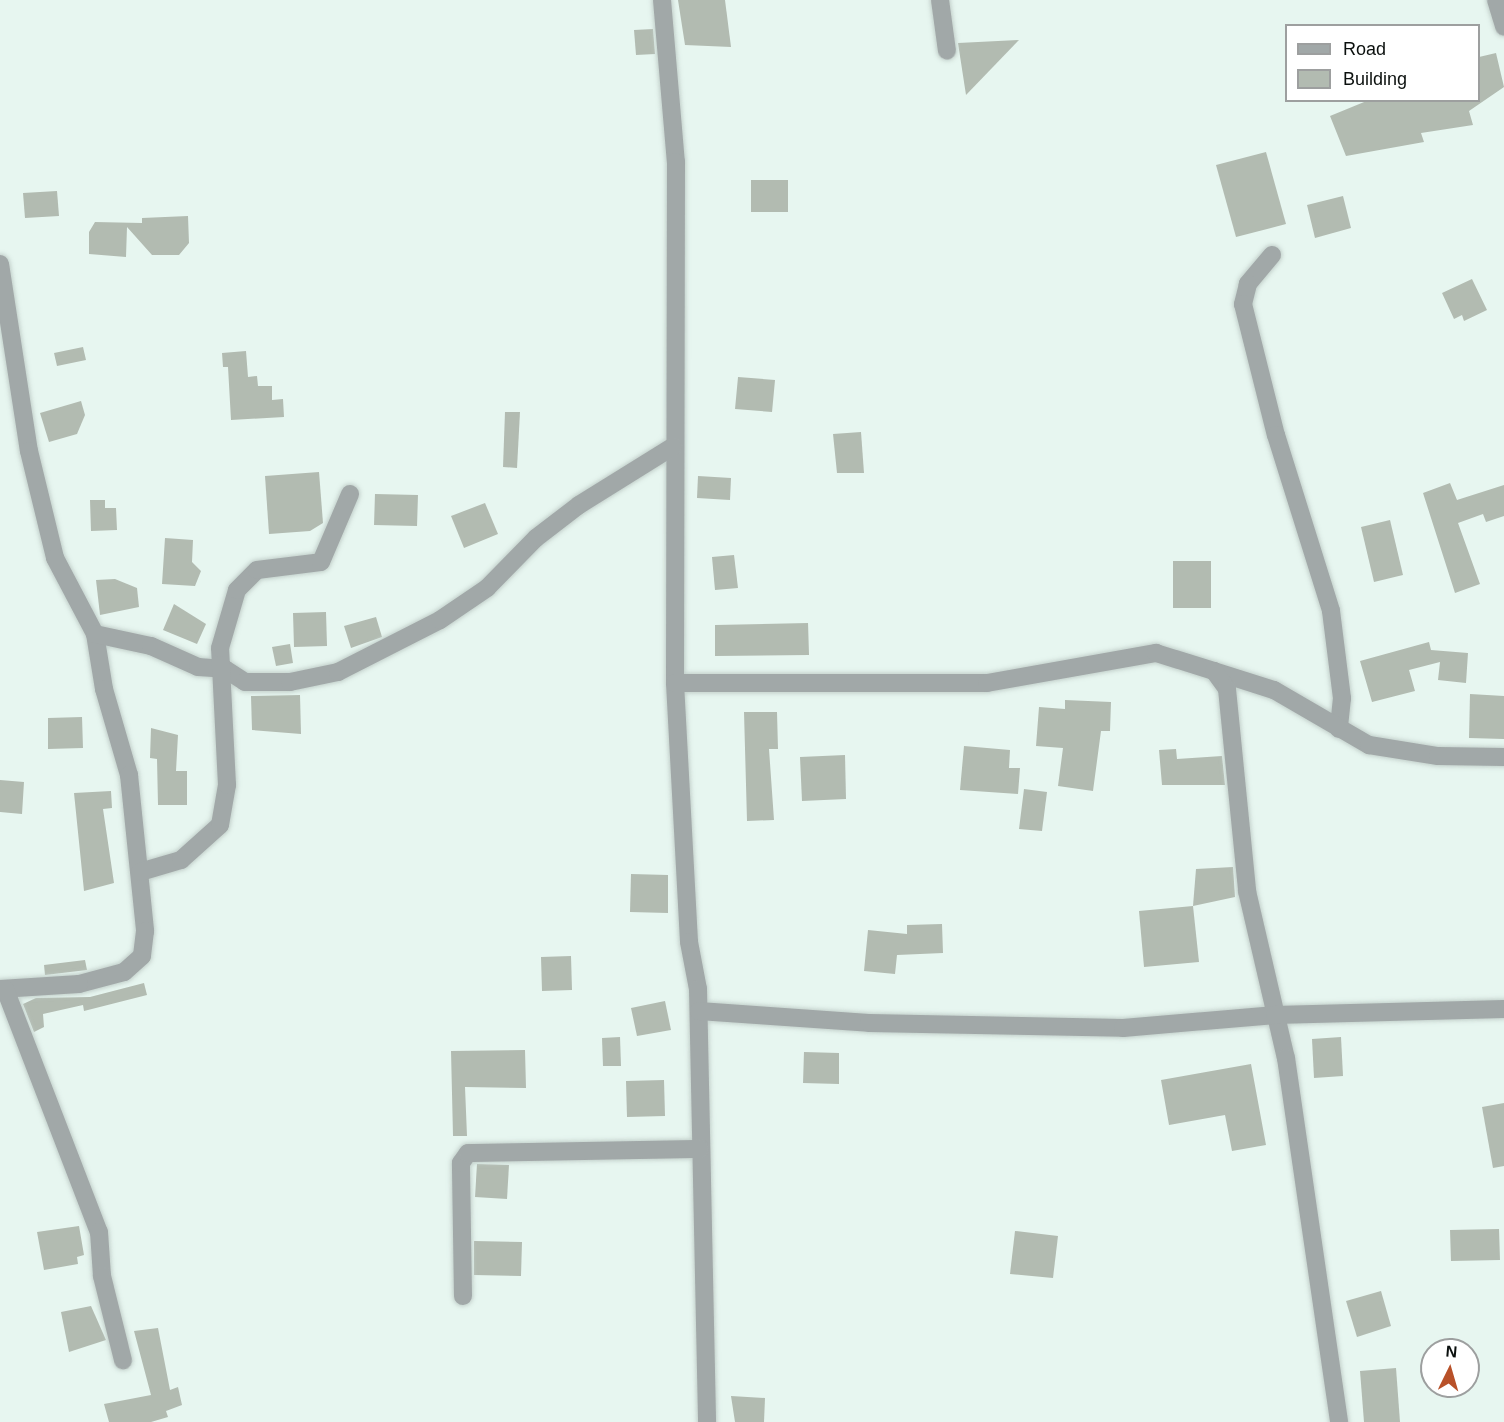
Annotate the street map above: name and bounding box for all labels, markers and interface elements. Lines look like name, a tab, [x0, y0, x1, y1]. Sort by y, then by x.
legend	[1285, 24, 1480, 102]
text: Road	[1343, 39, 1386, 59]
text: Building	[1343, 69, 1407, 89]
north arrow	[1420, 1338, 1480, 1398]
text: N	[1445, 1343, 1458, 1361]

